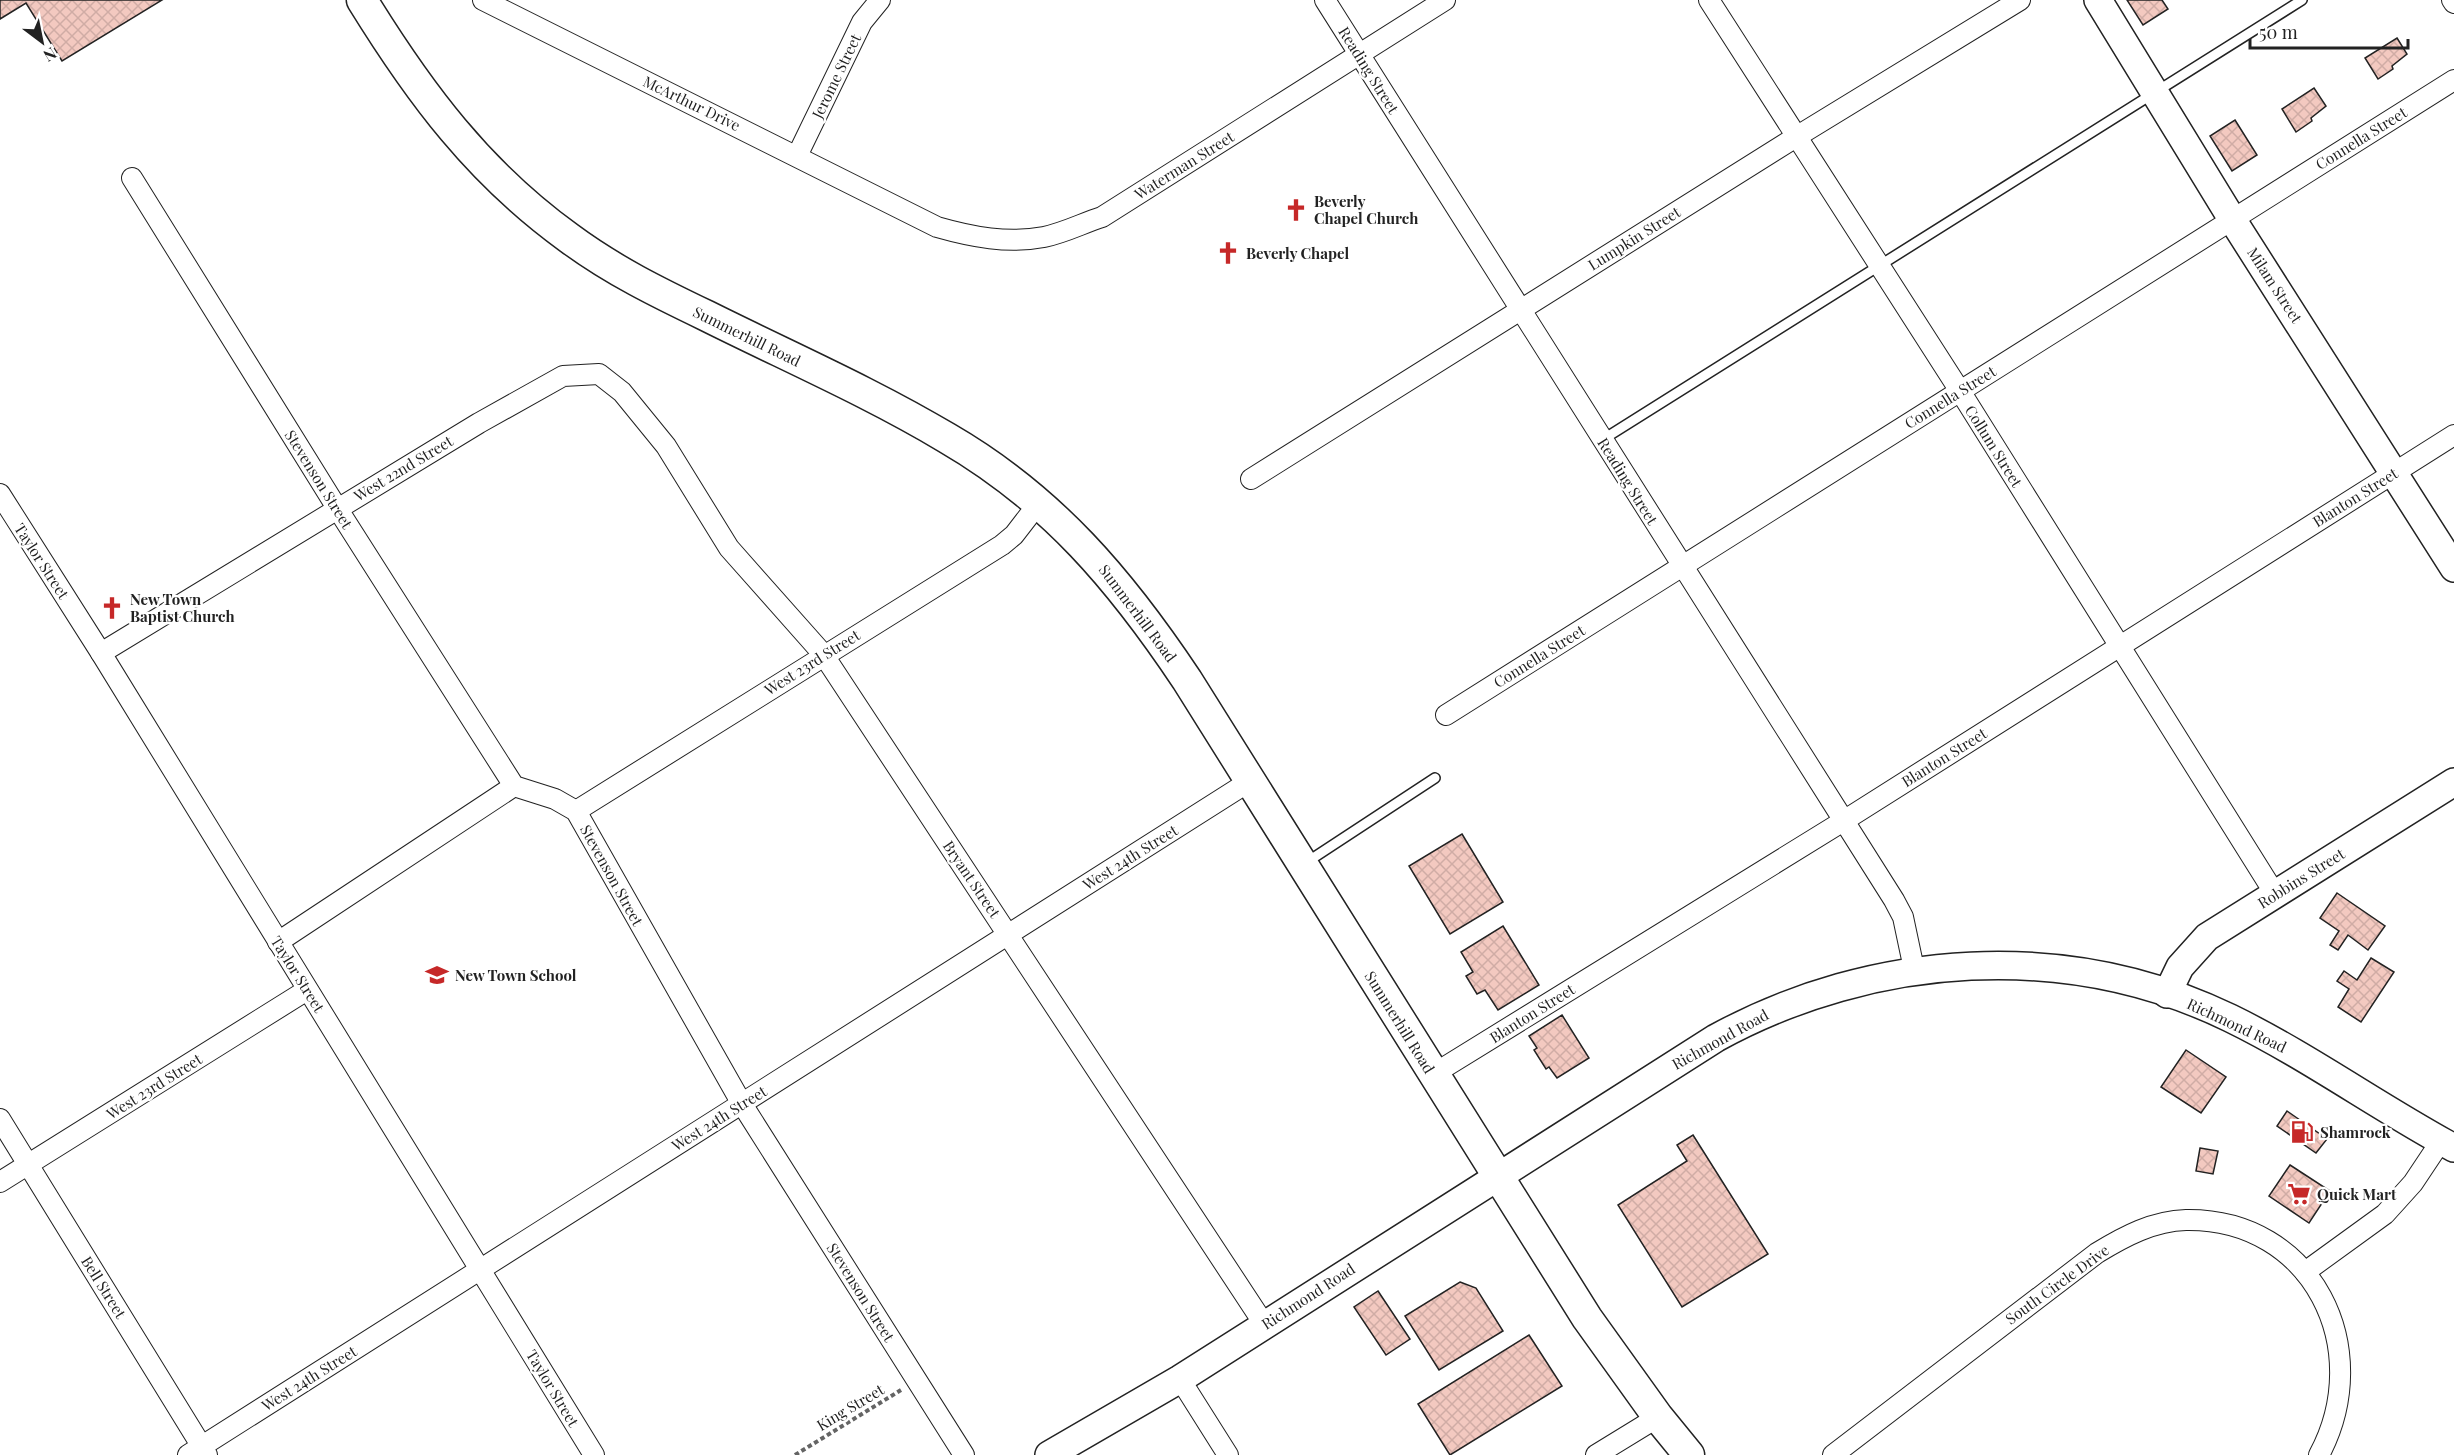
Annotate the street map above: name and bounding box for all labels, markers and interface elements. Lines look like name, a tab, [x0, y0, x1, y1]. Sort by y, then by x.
north arrow	[12, 12, 72, 72]
scale bar	[2250, 12, 2408, 50]
text: 50 m	[2259, 20, 2298, 44]
street label: Reading Street	[1334, 23, 1404, 118]
street label: Jerome Street	[806, 30, 865, 123]
text: N	[39, 43, 61, 67]
street label: McArthur Drive	[640, 71, 744, 135]
street label: Connella Street	[2312, 102, 2411, 174]
street label: Waterman Street	[1130, 126, 1238, 204]
place label: Beverly Chapel Church	[1314, 191, 1418, 228]
church icon: Beverly Chapel Church	[1283, 197, 1309, 223]
street label: Lumpkin Street	[1584, 201, 1684, 274]
church icon: Beverly Chapel	[1215, 240, 1241, 266]
place label: Beverly Chapel	[1246, 243, 1350, 263]
street label: Milam Street	[2243, 243, 2307, 327]
street label: Summerhill Road	[690, 301, 804, 371]
street label: Connella Street	[1901, 361, 2000, 433]
street label: Collum Street	[1961, 401, 2027, 491]
street label: Stevenson Street	[281, 426, 358, 533]
street label: West 22nd Street	[349, 430, 457, 506]
street label: Reading Street	[1593, 434, 1663, 529]
street label: Blanton Street	[2309, 463, 2402, 531]
street label: Taylor Street	[10, 519, 74, 603]
street label: Summerhill Road	[1095, 560, 1181, 666]
place label: New Town Baptist Church	[130, 589, 235, 626]
church icon: New Town Baptist Church	[99, 595, 125, 621]
street label: Connella Street	[1490, 620, 1589, 692]
street label: West 23rd Street	[760, 624, 864, 700]
street label: Blanton Street	[1898, 723, 1991, 791]
street label: West 24th Street	[1078, 819, 1182, 895]
street label: Stevenson Street	[576, 821, 648, 930]
street label: Bryant Street	[939, 837, 1006, 922]
street label: Robbins Street	[2254, 843, 2349, 913]
street label: Taylor Street	[267, 932, 330, 1017]
school or university icon: New Town School	[424, 962, 450, 988]
place label: New Town School	[455, 965, 577, 985]
street label: Summerhill Road	[1360, 967, 1440, 1077]
street label: Blanton Street	[1486, 979, 1579, 1047]
street label: Richmond Road	[2184, 993, 2290, 1057]
street label: Richmond Road	[1668, 1004, 1772, 1074]
street label: West 23rd Street	[102, 1048, 206, 1124]
street label: West 24th Street	[667, 1080, 771, 1156]
fuel station icon: Shamrock	[2289, 1119, 2315, 1145]
place label: Shamrock	[2320, 1122, 2391, 1142]
supermarket icon: Quick Mart	[2286, 1181, 2312, 1207]
place label: Quick Mart	[2317, 1184, 2397, 1204]
street label: Stevenson Street	[823, 1239, 900, 1346]
street label: South Circle Drive	[2001, 1240, 2113, 1328]
street label: Bell Street	[77, 1252, 131, 1322]
street label: Richmond Road	[1258, 1258, 1359, 1334]
street label: West 24th Street	[257, 1340, 361, 1416]
street label: Taylor Street	[522, 1346, 584, 1431]
street label: King Street	[813, 1379, 888, 1435]

